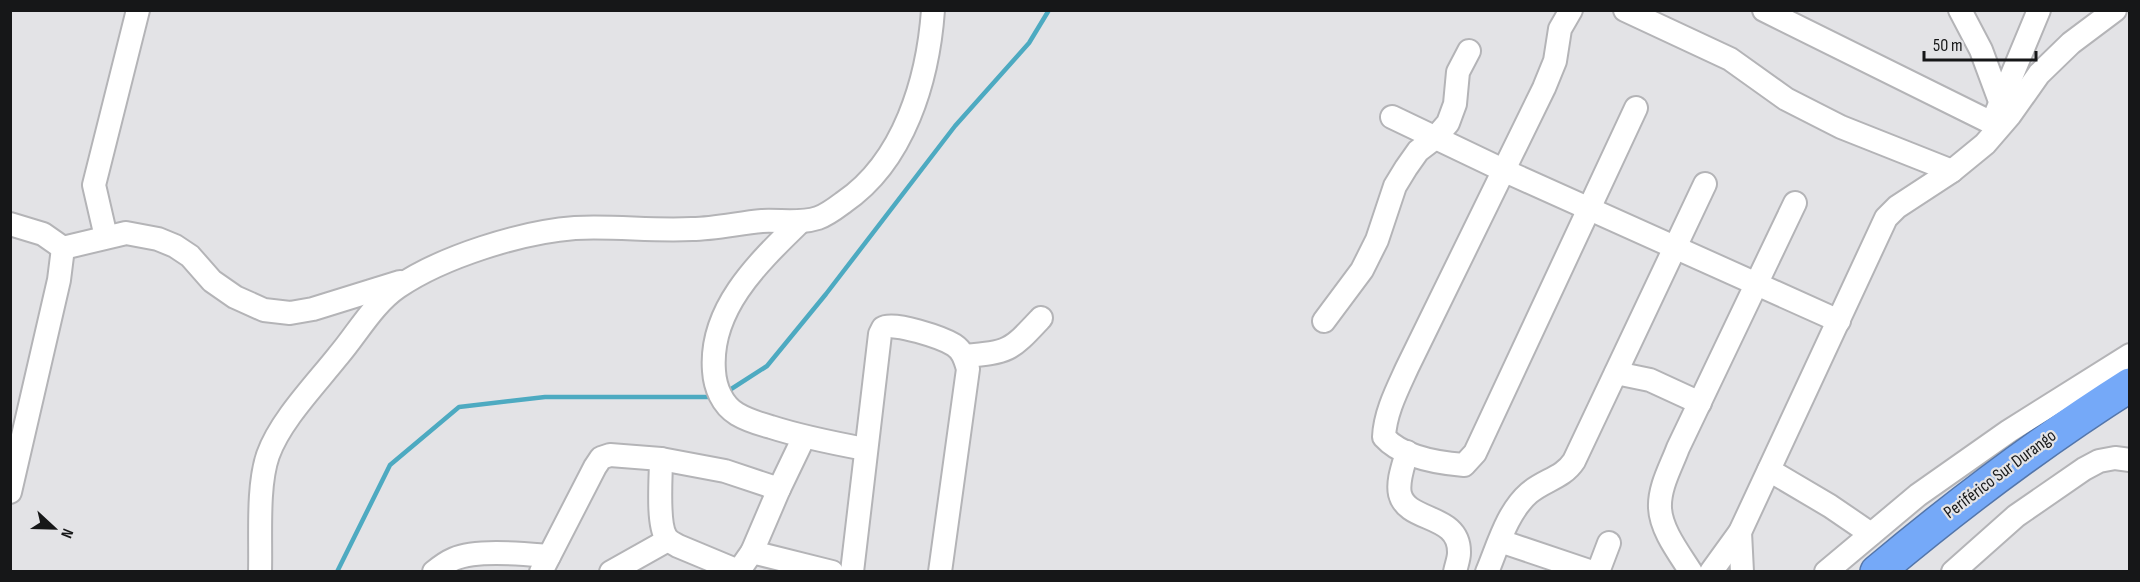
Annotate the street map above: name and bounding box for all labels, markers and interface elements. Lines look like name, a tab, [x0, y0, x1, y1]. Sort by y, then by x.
scale bar	[1924, 24, 2036, 62]
text: 50 m	[1933, 35, 1963, 56]
street label: Periférico Sur Durango	[1940, 425, 2060, 523]
north arrow	[24, 498, 84, 558]
text: N	[56, 526, 77, 541]

